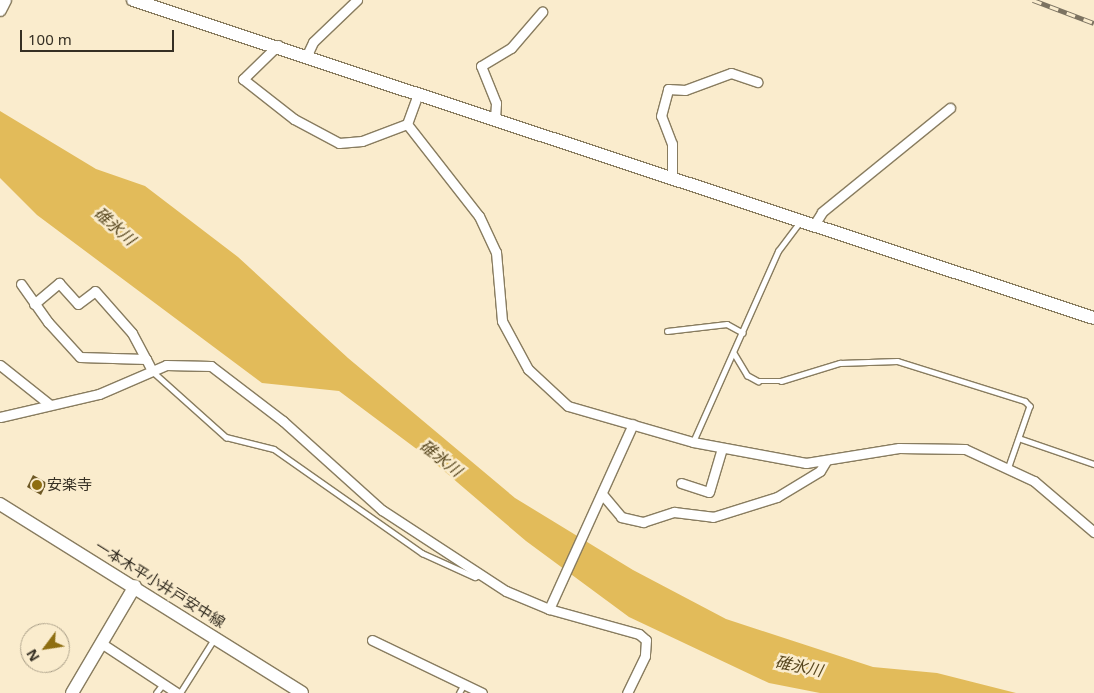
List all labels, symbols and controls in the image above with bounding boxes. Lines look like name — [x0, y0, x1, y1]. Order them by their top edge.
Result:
scale bar — [22, 20, 176, 52]
text: 100 m — [28, 29, 72, 49]
water label: 碓氷川 — [91, 203, 139, 249]
water label: 碓氷川 — [416, 436, 466, 480]
place label: 安楽寺 — [47, 476, 92, 494]
marker: 安楽寺 — [31, 479, 43, 491]
street label: 一本木平小井戸安中線 — [92, 537, 228, 631]
north arrow — [20, 623, 70, 673]
text: N — [21, 646, 44, 665]
water label: 碓氷川 — [774, 652, 824, 680]

